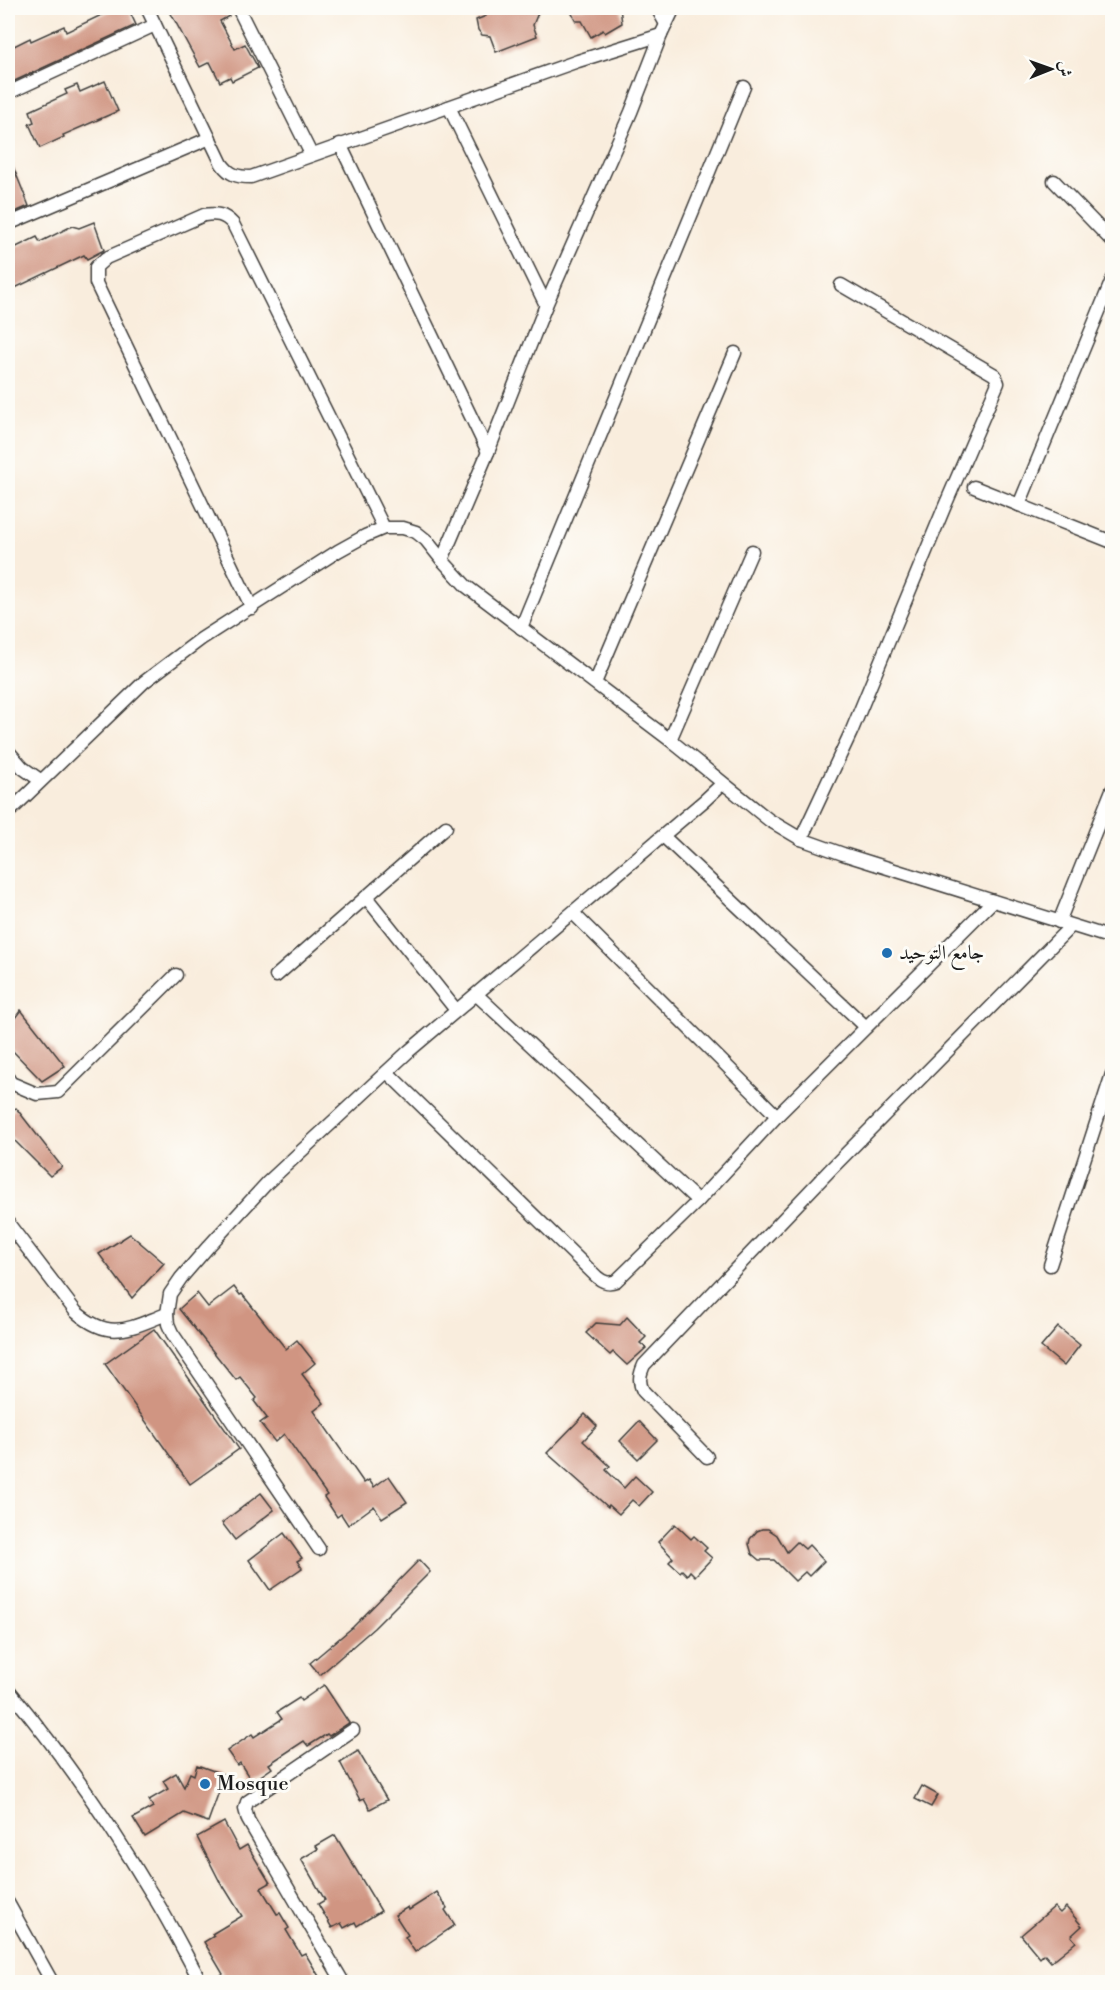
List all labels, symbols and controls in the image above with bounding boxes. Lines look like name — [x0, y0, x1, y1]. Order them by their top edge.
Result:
north arrow — [1021, 39, 1081, 99]
text: ش — [1055, 61, 1075, 77]
place label: جامع التوحيد — [899, 941, 984, 970]
marker: جامع التوحيد — [880, 946, 894, 960]
place label: Mosque — [217, 1772, 289, 1797]
marker: Mosque — [198, 1777, 212, 1791]

